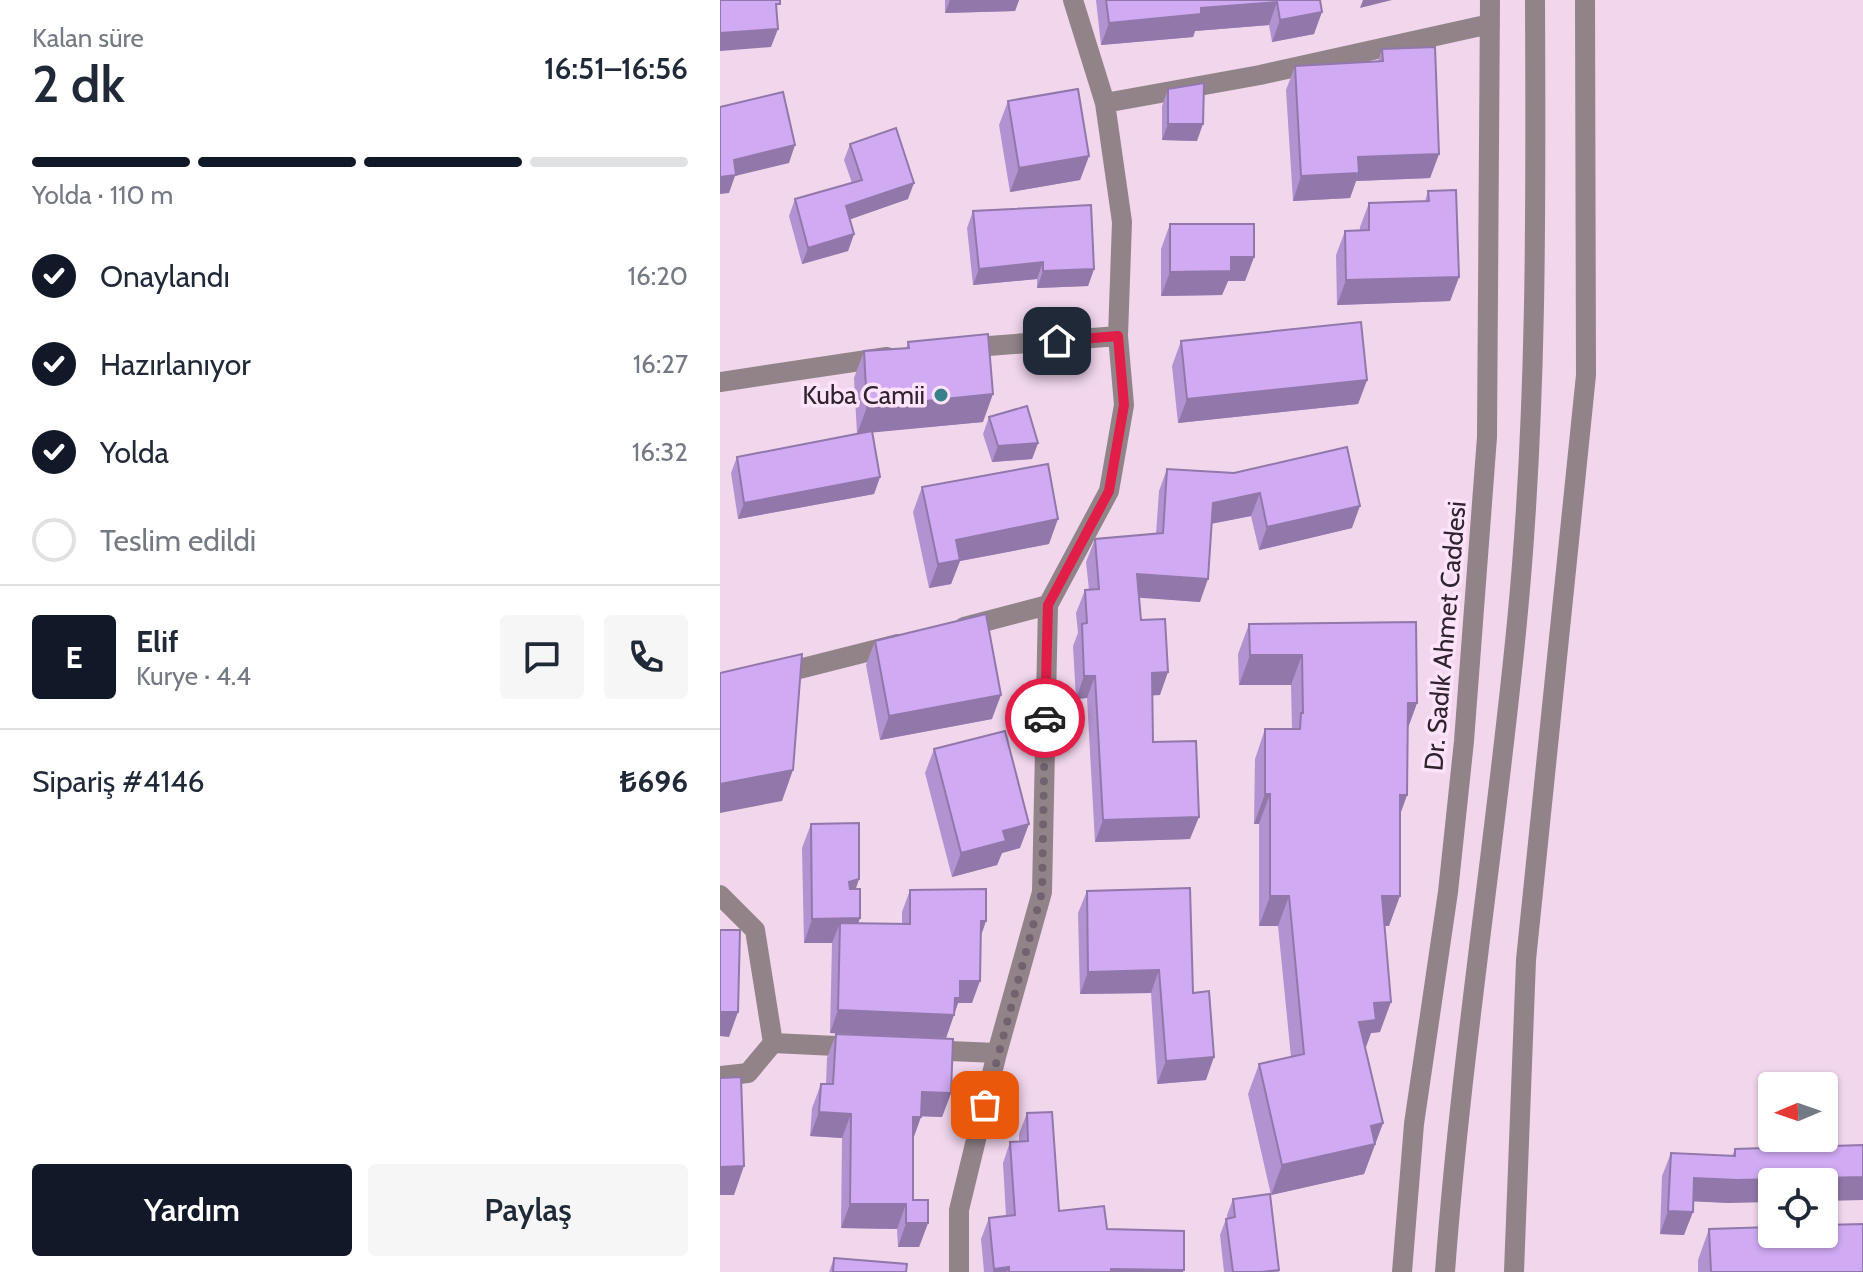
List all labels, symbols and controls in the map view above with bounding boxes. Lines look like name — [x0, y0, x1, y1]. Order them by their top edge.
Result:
text: Kalan süre — [32, 22, 144, 54]
text: 16:51–16:56 — [544, 50, 688, 87]
text: 2 dk — [32, 52, 125, 115]
text: Yolda · 110 m — [32, 179, 173, 211]
icon: check — [32, 254, 76, 298]
text: Onaylandı — [100, 258, 230, 295]
text: 16:20 — [628, 260, 688, 292]
pin — [1023, 307, 1091, 375]
icon: home — [1035, 319, 1079, 363]
icon: check — [32, 342, 76, 386]
text: Hazırlanıyor — [100, 346, 251, 383]
text: 16:27 — [633, 348, 688, 380]
place label: Kuba Camii — [802, 379, 925, 411]
marker: Kuba Camii — [932, 386, 950, 404]
icon: check — [32, 430, 76, 474]
text: Yolda — [100, 434, 169, 471]
text: 16:32 — [632, 436, 688, 468]
street label: Dr. Sadık Ahmet Caddesi — [1417, 500, 1473, 772]
text: Teslim edildi — [100, 522, 256, 559]
button: chat — [500, 615, 584, 699]
button: phone — [604, 615, 688, 699]
text: Elif — [136, 623, 178, 660]
text: E — [65, 639, 83, 676]
text: Kurye · 4.4 — [136, 660, 251, 692]
courier — [1005, 678, 1085, 758]
icon: car — [1023, 696, 1067, 740]
text: Sipariş #4146 — [32, 763, 205, 800]
text: ₺696 — [620, 763, 688, 800]
pin — [951, 1071, 1019, 1139]
north arrow — [1758, 1072, 1838, 1152]
map controls — [1758, 1072, 1838, 1248]
icon: bag — [963, 1083, 1007, 1127]
button: Yardım — [32, 1164, 352, 1256]
button: Paylaş — [368, 1164, 688, 1256]
button: locate — [1758, 1168, 1838, 1248]

